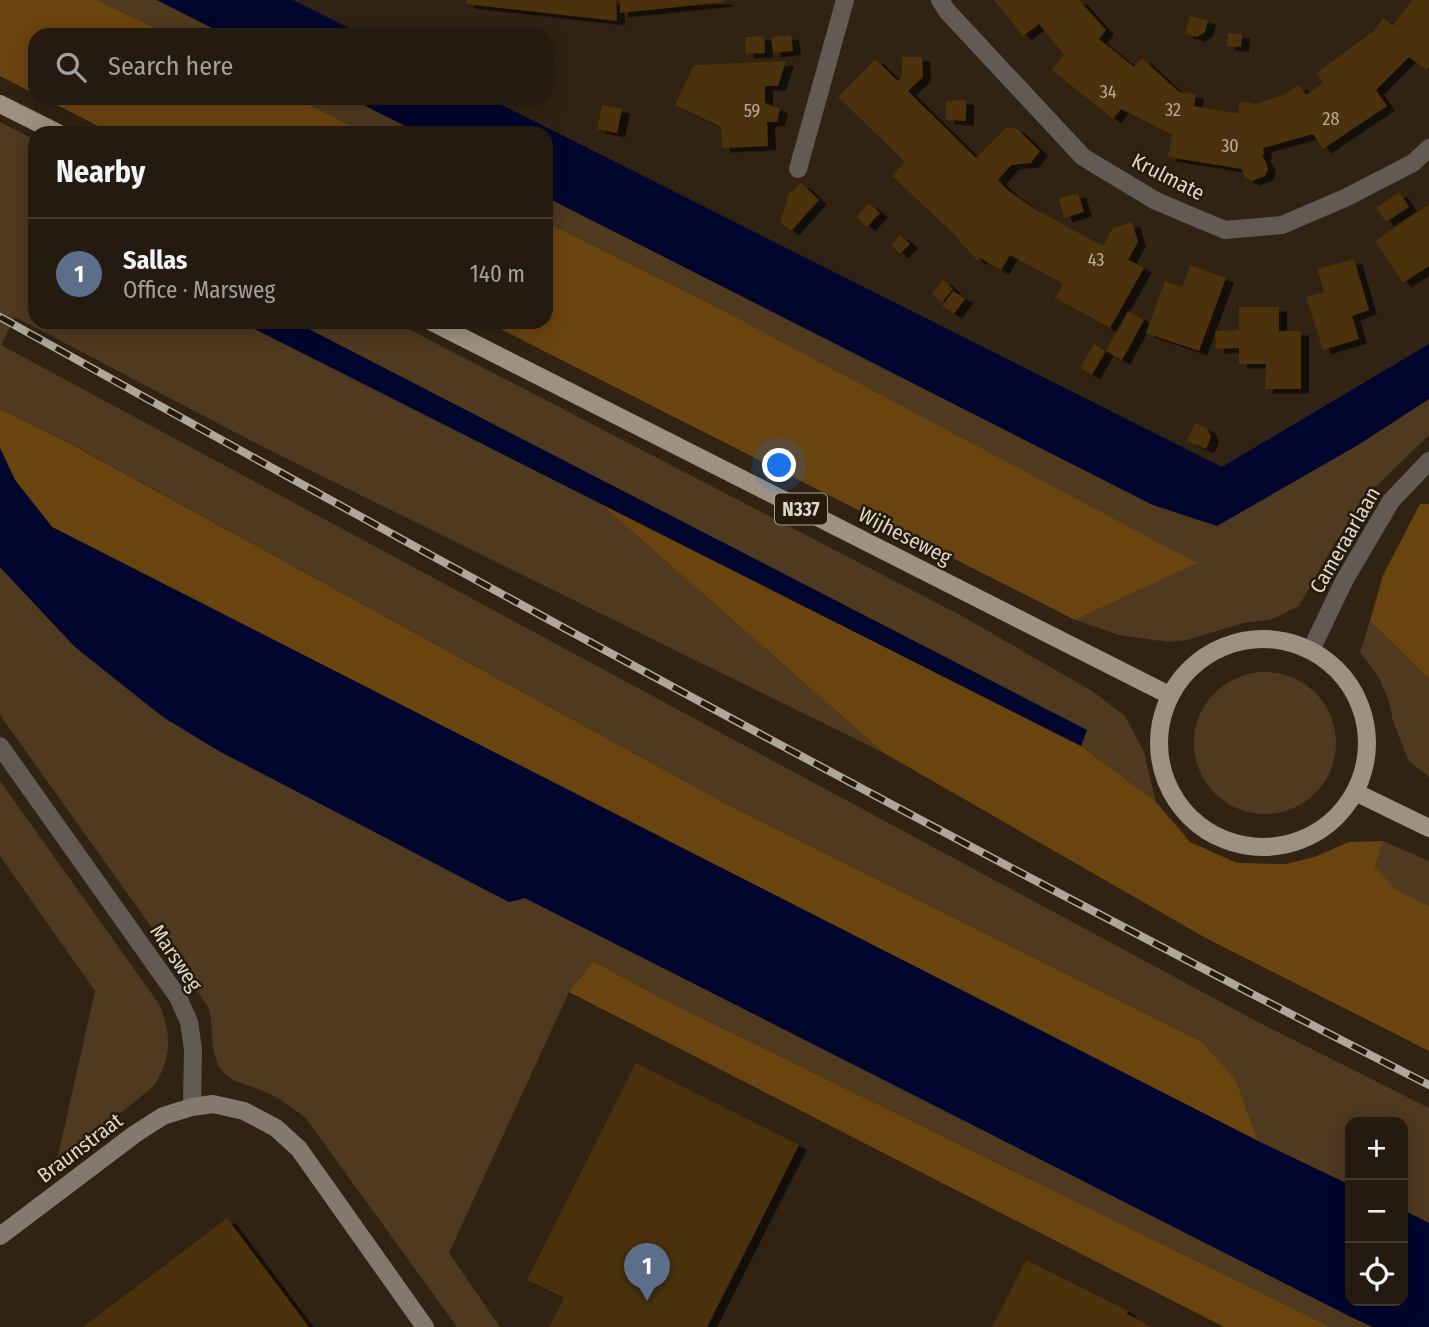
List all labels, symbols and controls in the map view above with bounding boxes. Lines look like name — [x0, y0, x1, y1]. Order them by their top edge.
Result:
search box — [28, 28, 553, 105]
icon: search — [52, 48, 90, 86]
text: Search here — [108, 51, 233, 82]
house number: 34 — [1100, 81, 1117, 103]
house number: 32 — [1165, 99, 1181, 121]
house number: 59 — [744, 100, 760, 122]
house number: 28 — [1323, 108, 1339, 130]
house number: 30 — [1221, 135, 1239, 157]
street label: Krulmate — [1127, 148, 1209, 206]
text: Nearby — [56, 154, 145, 190]
text: Sallas — [123, 245, 187, 276]
house number: 43 — [1088, 249, 1104, 271]
text: 1 — [74, 260, 84, 288]
text: 140 m — [470, 260, 525, 288]
text: Office · Marsweg — [123, 276, 275, 304]
your location — [762, 448, 796, 482]
street label: Cameraarlaan — [1304, 482, 1386, 598]
road number: N337 — [775, 494, 827, 524]
street label: Wijheseweg — [854, 501, 956, 571]
street label: Marsweg — [144, 920, 208, 996]
street label: Braunstraat — [32, 1107, 128, 1189]
map controls — [1345, 1117, 1408, 1306]
button: + — [1345, 1117, 1408, 1180]
button: − — [1345, 1180, 1408, 1243]
pin: 1 — [624, 1243, 670, 1301]
button: locate — [1345, 1243, 1408, 1306]

